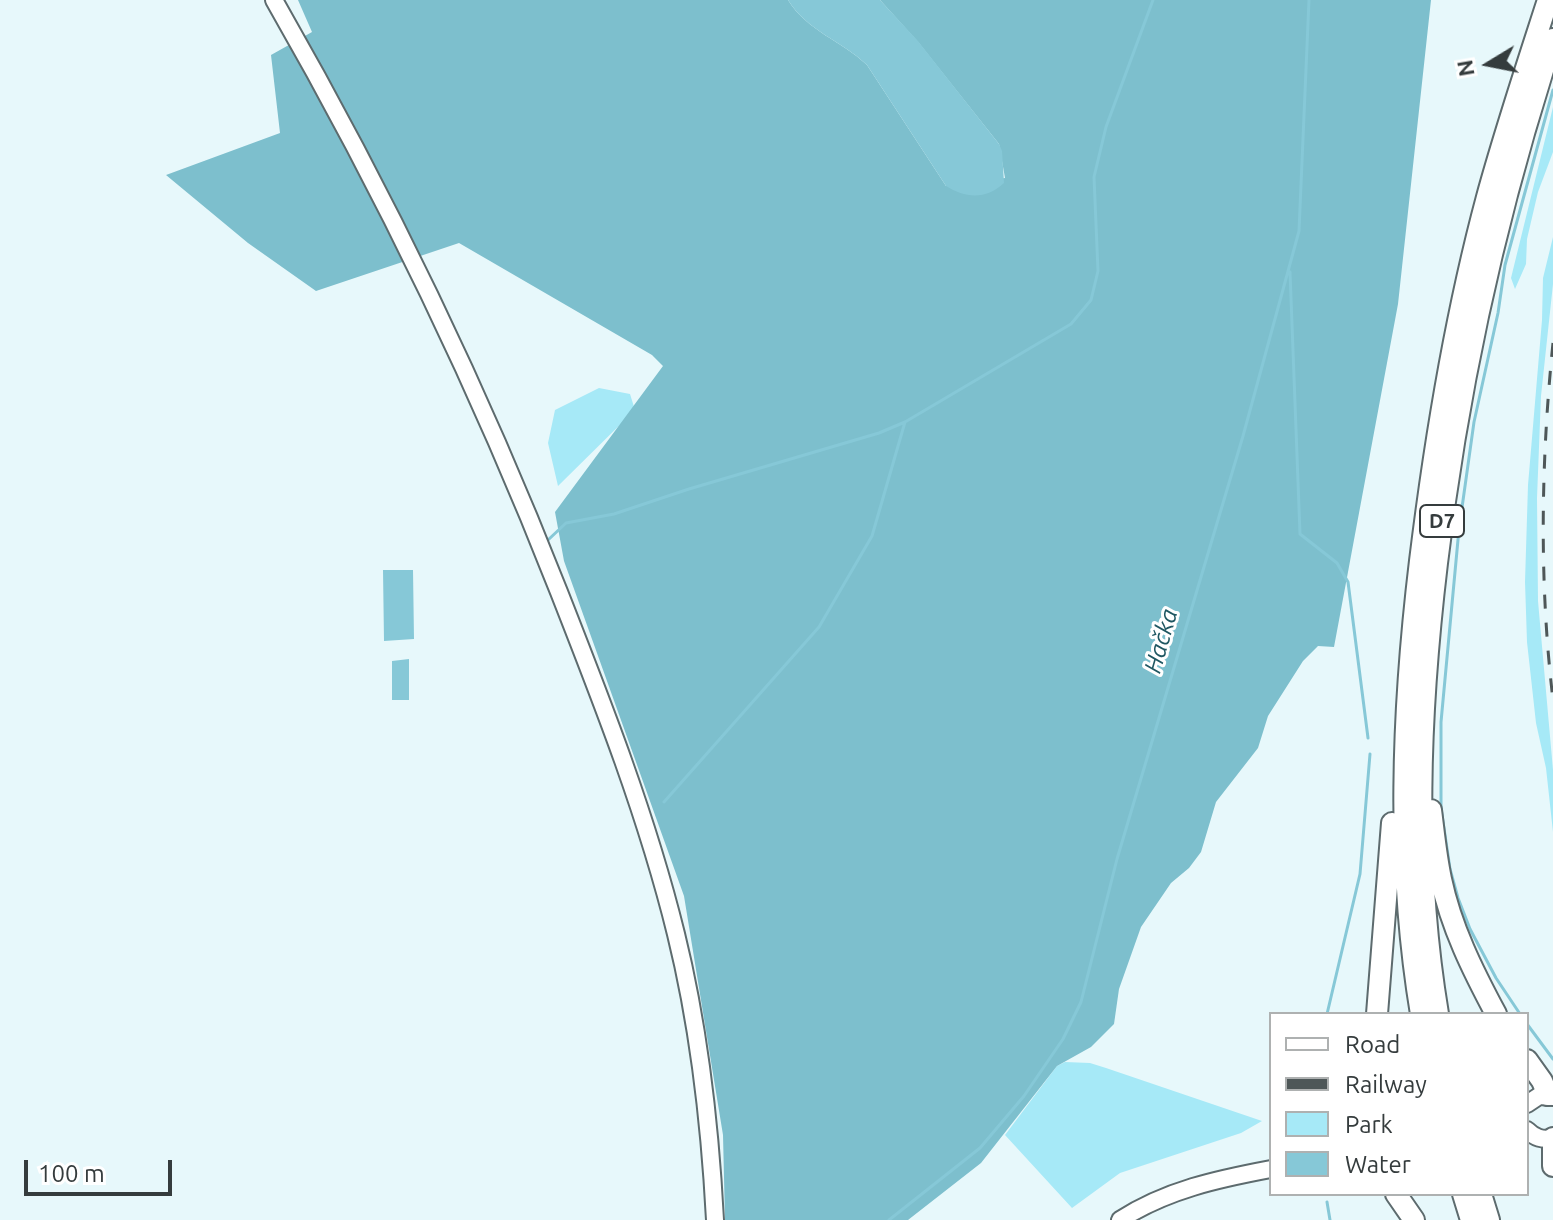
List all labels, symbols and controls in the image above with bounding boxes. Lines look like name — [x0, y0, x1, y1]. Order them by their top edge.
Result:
north arrow — [1449, 24, 1529, 104]
text: N — [1451, 58, 1479, 79]
road number: D7 — [1420, 505, 1464, 537]
water label: Hačka — [1138, 606, 1184, 676]
legend — [1269, 1012, 1529, 1196]
text: Road — [1345, 1031, 1400, 1058]
text: Railway — [1345, 1071, 1427, 1098]
text: Park — [1345, 1111, 1393, 1138]
scale bar — [28, 1144, 176, 1194]
text: Water — [1345, 1151, 1411, 1178]
text: 100 m — [38, 1160, 105, 1187]

